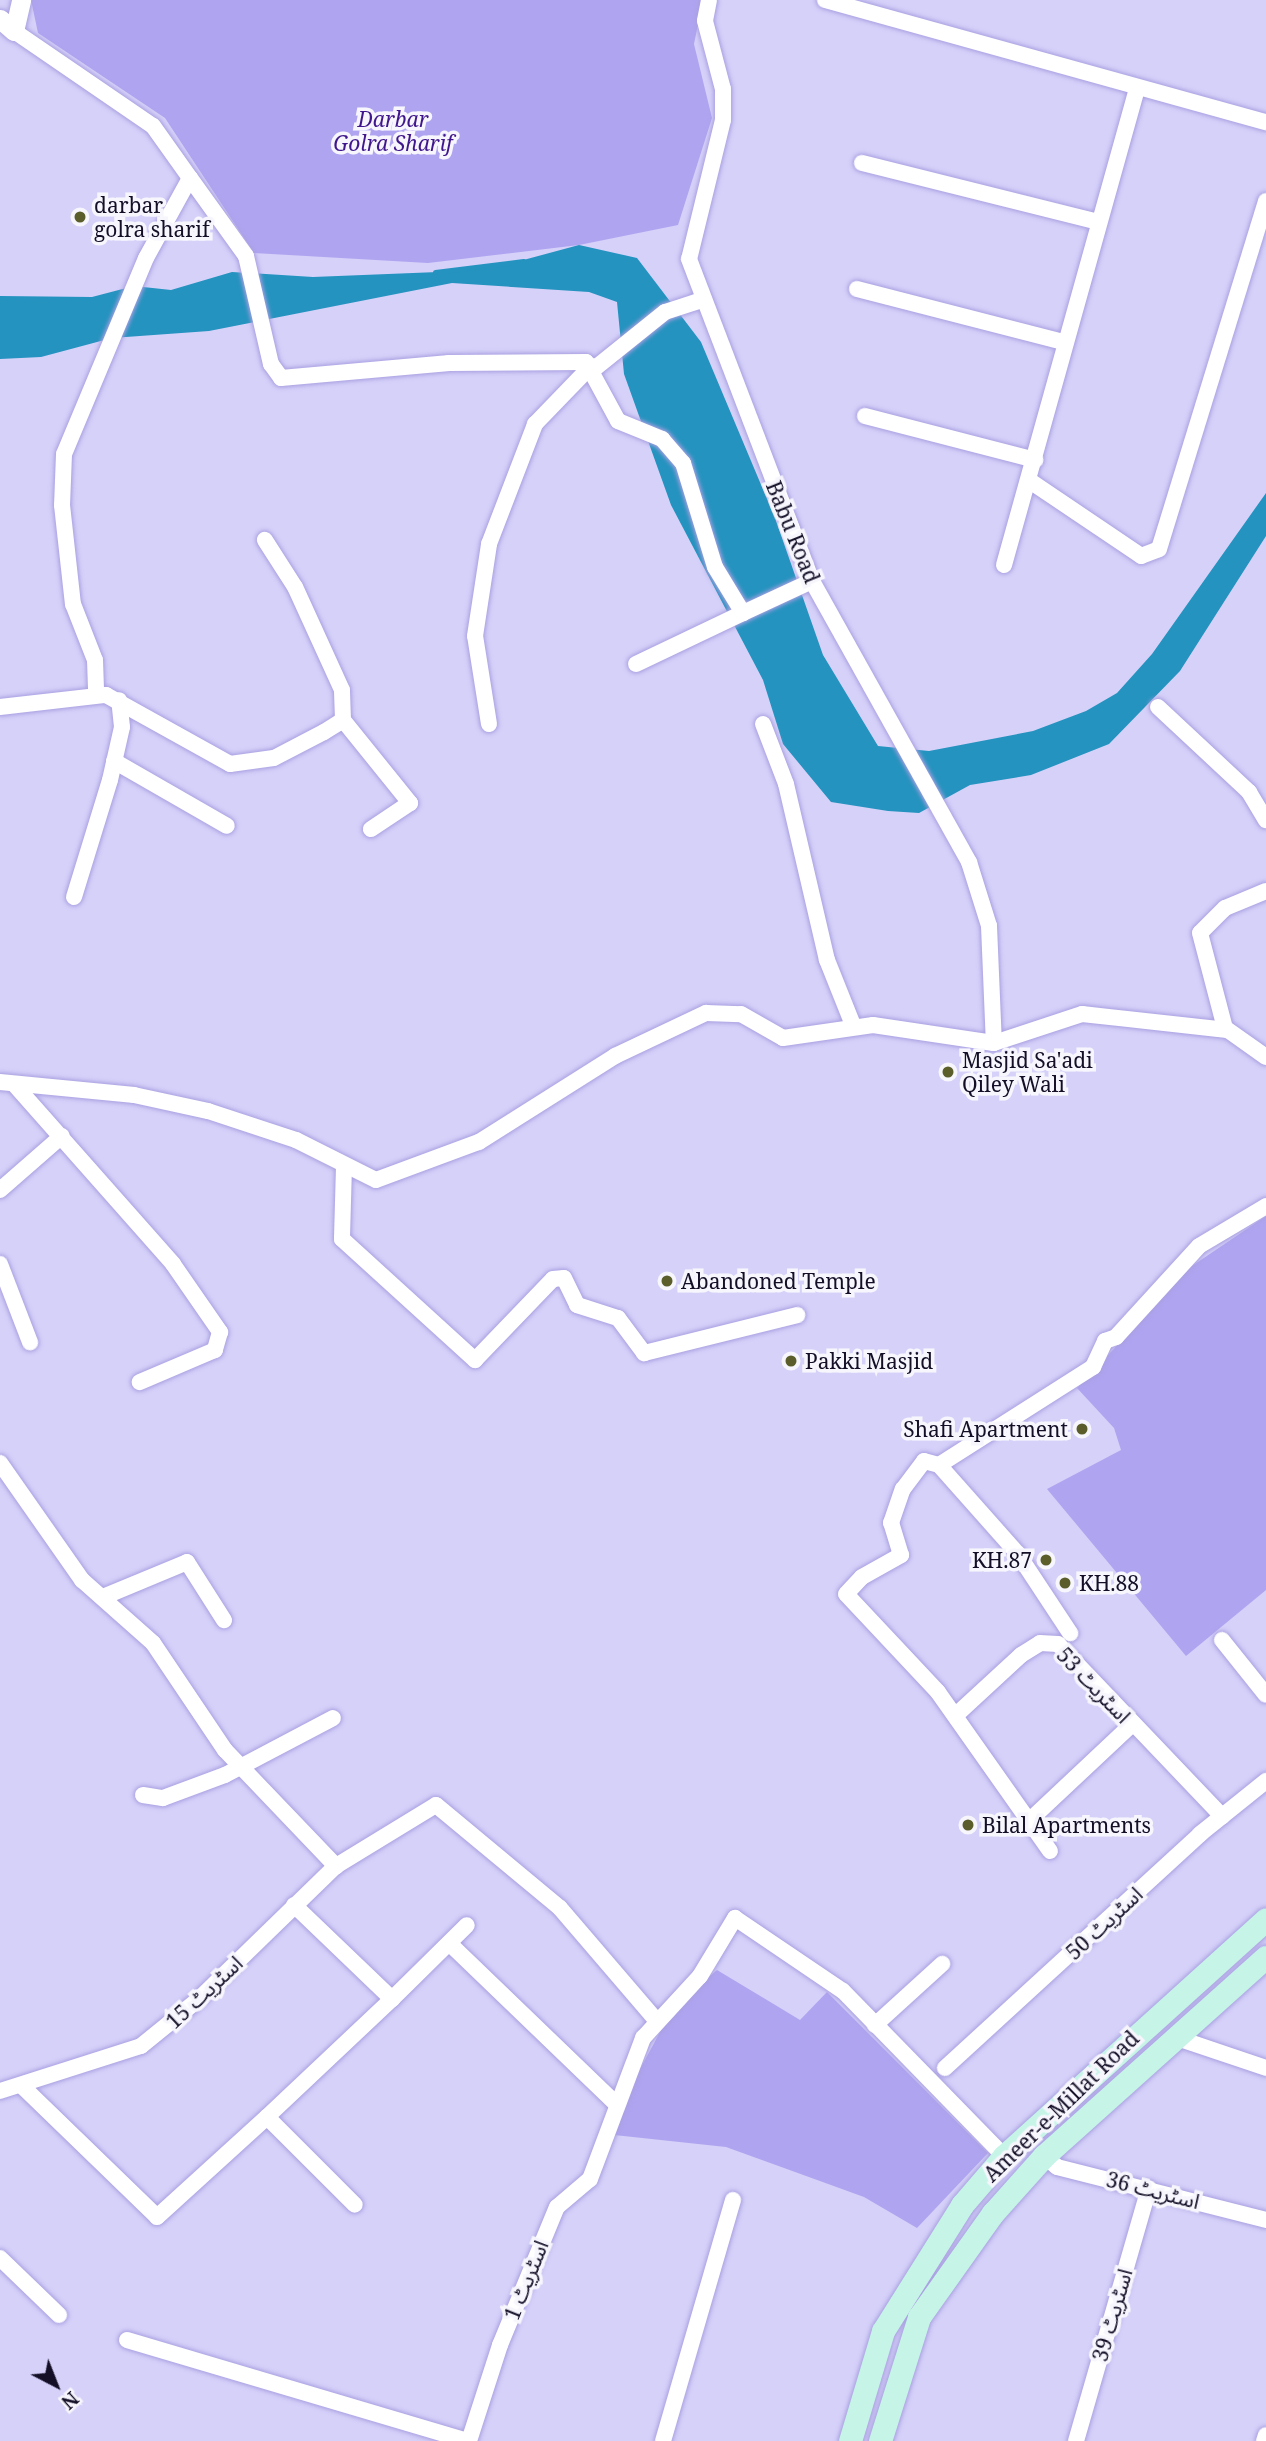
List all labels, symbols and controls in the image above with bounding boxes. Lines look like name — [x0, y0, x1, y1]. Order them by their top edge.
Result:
park label: Darbar Golra Sharif — [333, 106, 453, 156]
place label: darbar golra sharif — [94, 192, 210, 242]
marker: darbar golra sharif — [72, 209, 88, 225]
street label: Babu Road — [761, 477, 825, 587]
place label: Masjid Sa'adi Qiley Wali — [962, 1047, 1093, 1097]
marker: Masjid Sa'adi Qiley Wali — [940, 1064, 956, 1080]
place label: Abandoned Temple — [681, 1268, 876, 1294]
marker: Abandoned Temple — [659, 1273, 675, 1289]
place label: Pakki Masjid — [805, 1348, 933, 1374]
marker: Pakki Masjid — [783, 1353, 799, 1369]
place label: Shafi Apartment — [903, 1416, 1068, 1442]
marker: Shafi Apartment — [1074, 1421, 1090, 1437]
place label: KH.87 — [972, 1547, 1032, 1573]
marker: KH.87 — [1038, 1552, 1054, 1568]
place label: KH.88 — [1079, 1570, 1139, 1596]
marker: KH.88 — [1057, 1575, 1073, 1591]
street label: اسٹریٹ 53 — [1052, 1642, 1136, 1728]
place label: Bilal Apartments — [982, 1812, 1151, 1838]
marker: Bilal Apartments — [960, 1817, 976, 1833]
street label: اسٹریٹ 50 — [1061, 1881, 1147, 1965]
street label: اسٹریٹ 15 — [161, 1950, 247, 2034]
street label: Ameer-e-Millat Road — [978, 2025, 1144, 2187]
street label: اسٹریٹ 36 — [1104, 2166, 1202, 2214]
street label: اسٹریٹ 1 — [499, 2237, 553, 2323]
street label: اسٹریٹ 39 — [1087, 2266, 1137, 2364]
north arrow — [21, 2350, 91, 2420]
text: N — [56, 2386, 84, 2415]

